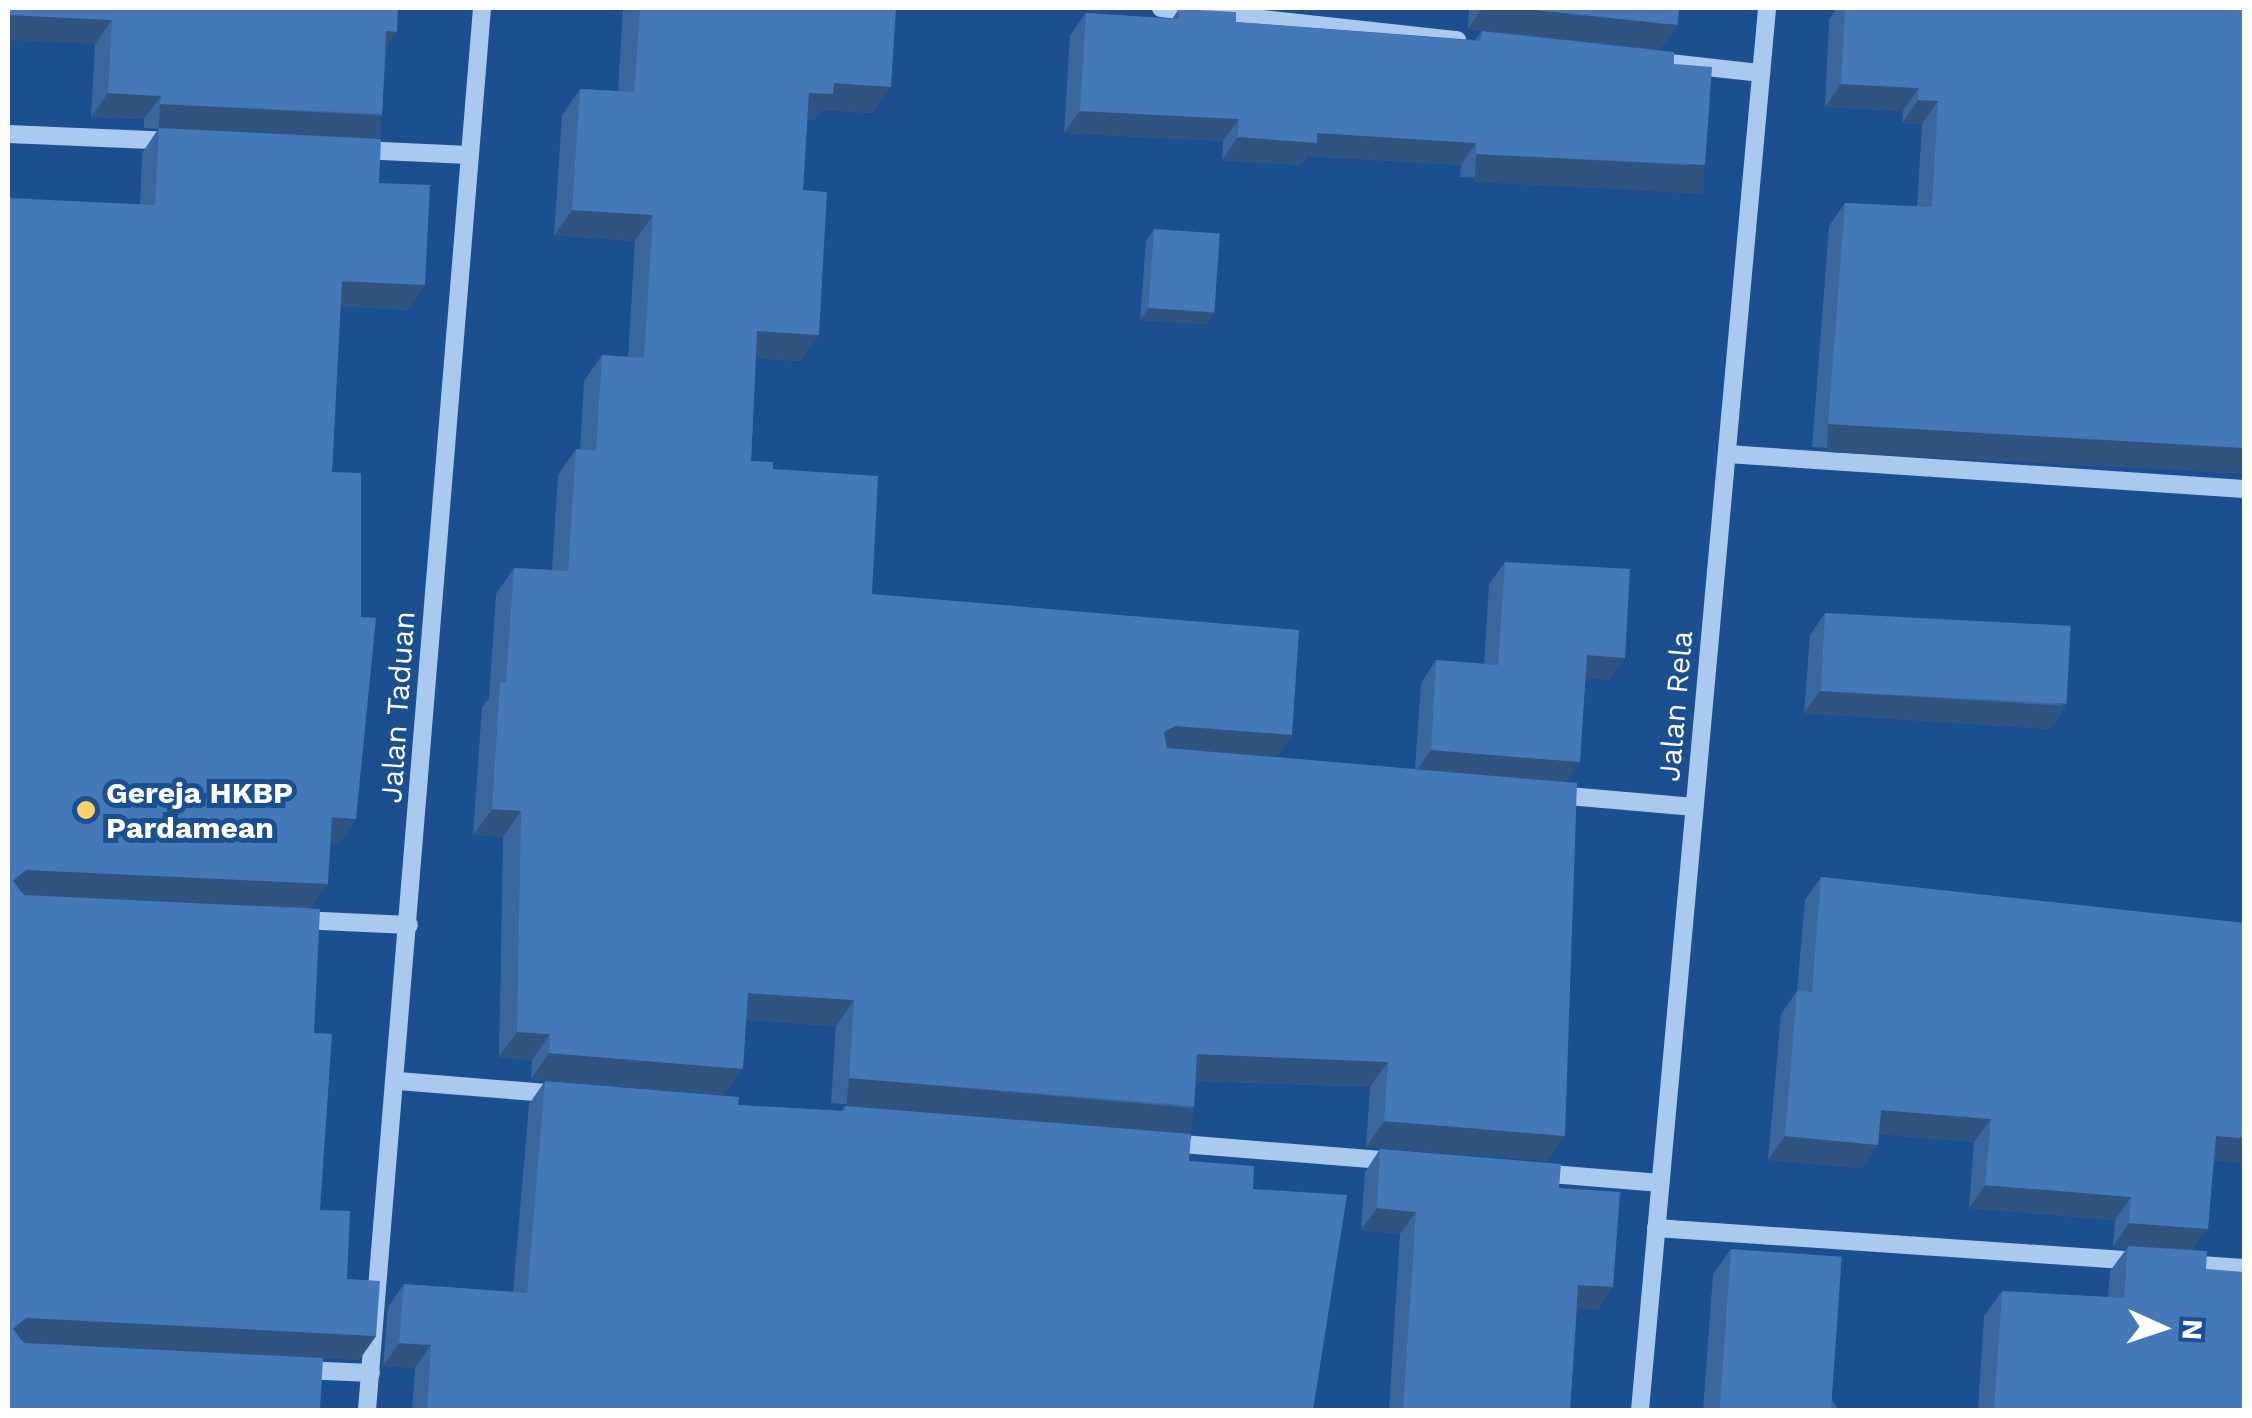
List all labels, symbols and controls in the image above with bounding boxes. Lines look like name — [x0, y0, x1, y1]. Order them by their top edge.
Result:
street label: Jalan Taduan — [373, 609, 423, 805]
street label: Jalan Rela — [1651, 629, 1701, 783]
place label: Gereja HKBP Pardamean — [106, 775, 293, 846]
marker: Gereja HKBP Pardamean — [75, 799, 97, 821]
north arrow — [2112, 1278, 2212, 1378]
text: N — [2175, 1318, 2209, 1341]

